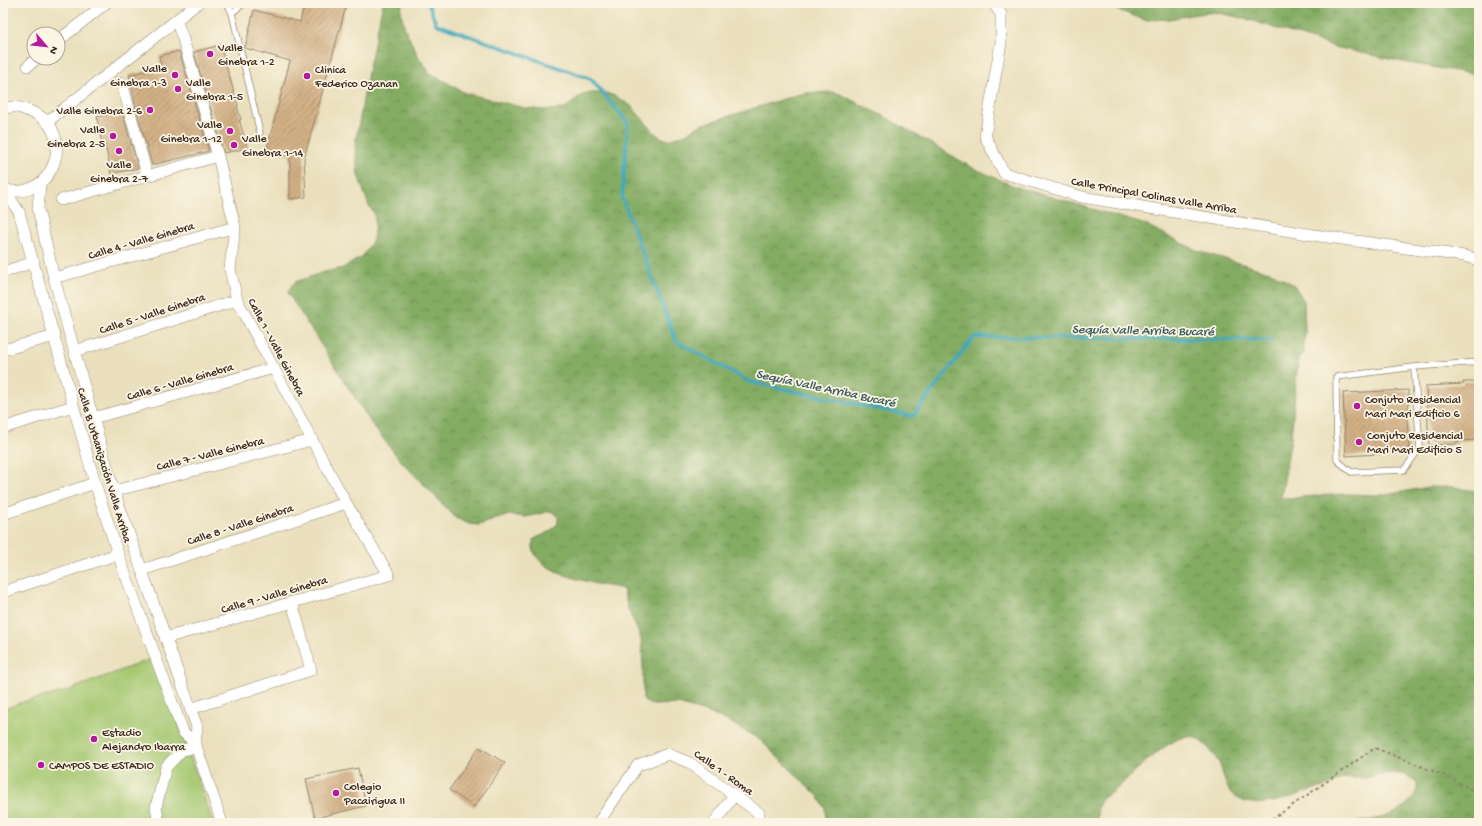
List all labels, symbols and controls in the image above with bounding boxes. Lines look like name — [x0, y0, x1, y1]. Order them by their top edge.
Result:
north arrow — [26, 26, 66, 66]
place label: Valle Ginebra 1-2 — [217, 42, 275, 70]
text: N — [46, 44, 60, 56]
marker: Valle Ginebra 1-2 — [205, 49, 215, 59]
place label: Valle Ginebra 1-3 — [110, 63, 168, 91]
place label: Clinica Federico Ozanan — [314, 64, 398, 92]
marker: Valle Ginebra 1-3 — [170, 70, 180, 80]
marker: Clinica Federico Ozanan — [302, 71, 312, 81]
place label: Valle Ginebra 1-5 — [185, 77, 243, 105]
marker: Valle Ginebra 1-5 — [173, 84, 183, 94]
place label: Valle Ginebra 2-6 — [55, 105, 143, 119]
marker: Valle Ginebra 2-6 — [145, 105, 155, 115]
place label: Valle Ginebra 1-12 — [161, 119, 223, 147]
place label: Valle Ginebra 2-5 — [47, 124, 106, 152]
marker: Valle Ginebra 1-12 — [225, 126, 235, 136]
marker: Valle Ginebra 2-5 — [108, 131, 118, 141]
place label: Valle Ginebra 1-14 — [241, 133, 304, 161]
marker: Valle Ginebra 1-14 — [229, 140, 239, 150]
marker: Valle Ginebra 2-7 — [114, 146, 124, 156]
place label: Valle Ginebra 2-7 — [90, 159, 149, 187]
street label: Calle Principal Colinas Valle Arriba — [1070, 176, 1238, 218]
street label: Calle 4 - Valle Ginebra — [87, 220, 196, 264]
street label: Calle 5 - Valle Ginebra — [98, 291, 208, 339]
street label: Calle 1 - Valle Ginebra — [244, 297, 307, 400]
water label: Sequía Valle Arriba Bucaré — [1072, 323, 1215, 340]
street label: Calle 6 - Valle Ginebra — [126, 361, 236, 405]
water label: Sequía Valle Arriba Bucaré — [754, 367, 898, 412]
street label: Calle B Urbanización Valle Arriba — [73, 386, 133, 545]
place label: Conjuto Residencial Mari Mari Edificio 6 — [1365, 394, 1461, 422]
marker: Conjuto Residencial Mari Mari Edificio 6 — [1352, 401, 1362, 411]
place label: Conjuto Residencial Mari Mari Edificio 5 — [1367, 430, 1463, 458]
street label: Calle 7 - Valle Ginebra — [155, 435, 266, 475]
marker: Conjuto Residencial Mari Mari Edificio 5 — [1354, 437, 1364, 447]
street label: Calle 8 - Valle Ginebra — [186, 502, 296, 550]
street label: Calle 9 - Valle Ginebra — [220, 574, 330, 618]
place label: Estadio Alejandro Ibarra — [102, 727, 185, 755]
marker: Estadio Alejandro Ibarra — [89, 734, 99, 744]
street label: Calle 1 - Roma — [690, 748, 756, 799]
marker: CAMPOS DE ESTADIO — [36, 760, 46, 770]
place label: CAMPOS DE ESTADIO — [49, 760, 154, 774]
place label: Colegio Pacairigua II — [343, 781, 405, 809]
marker: Colegio Pacairigua II — [331, 788, 341, 798]

